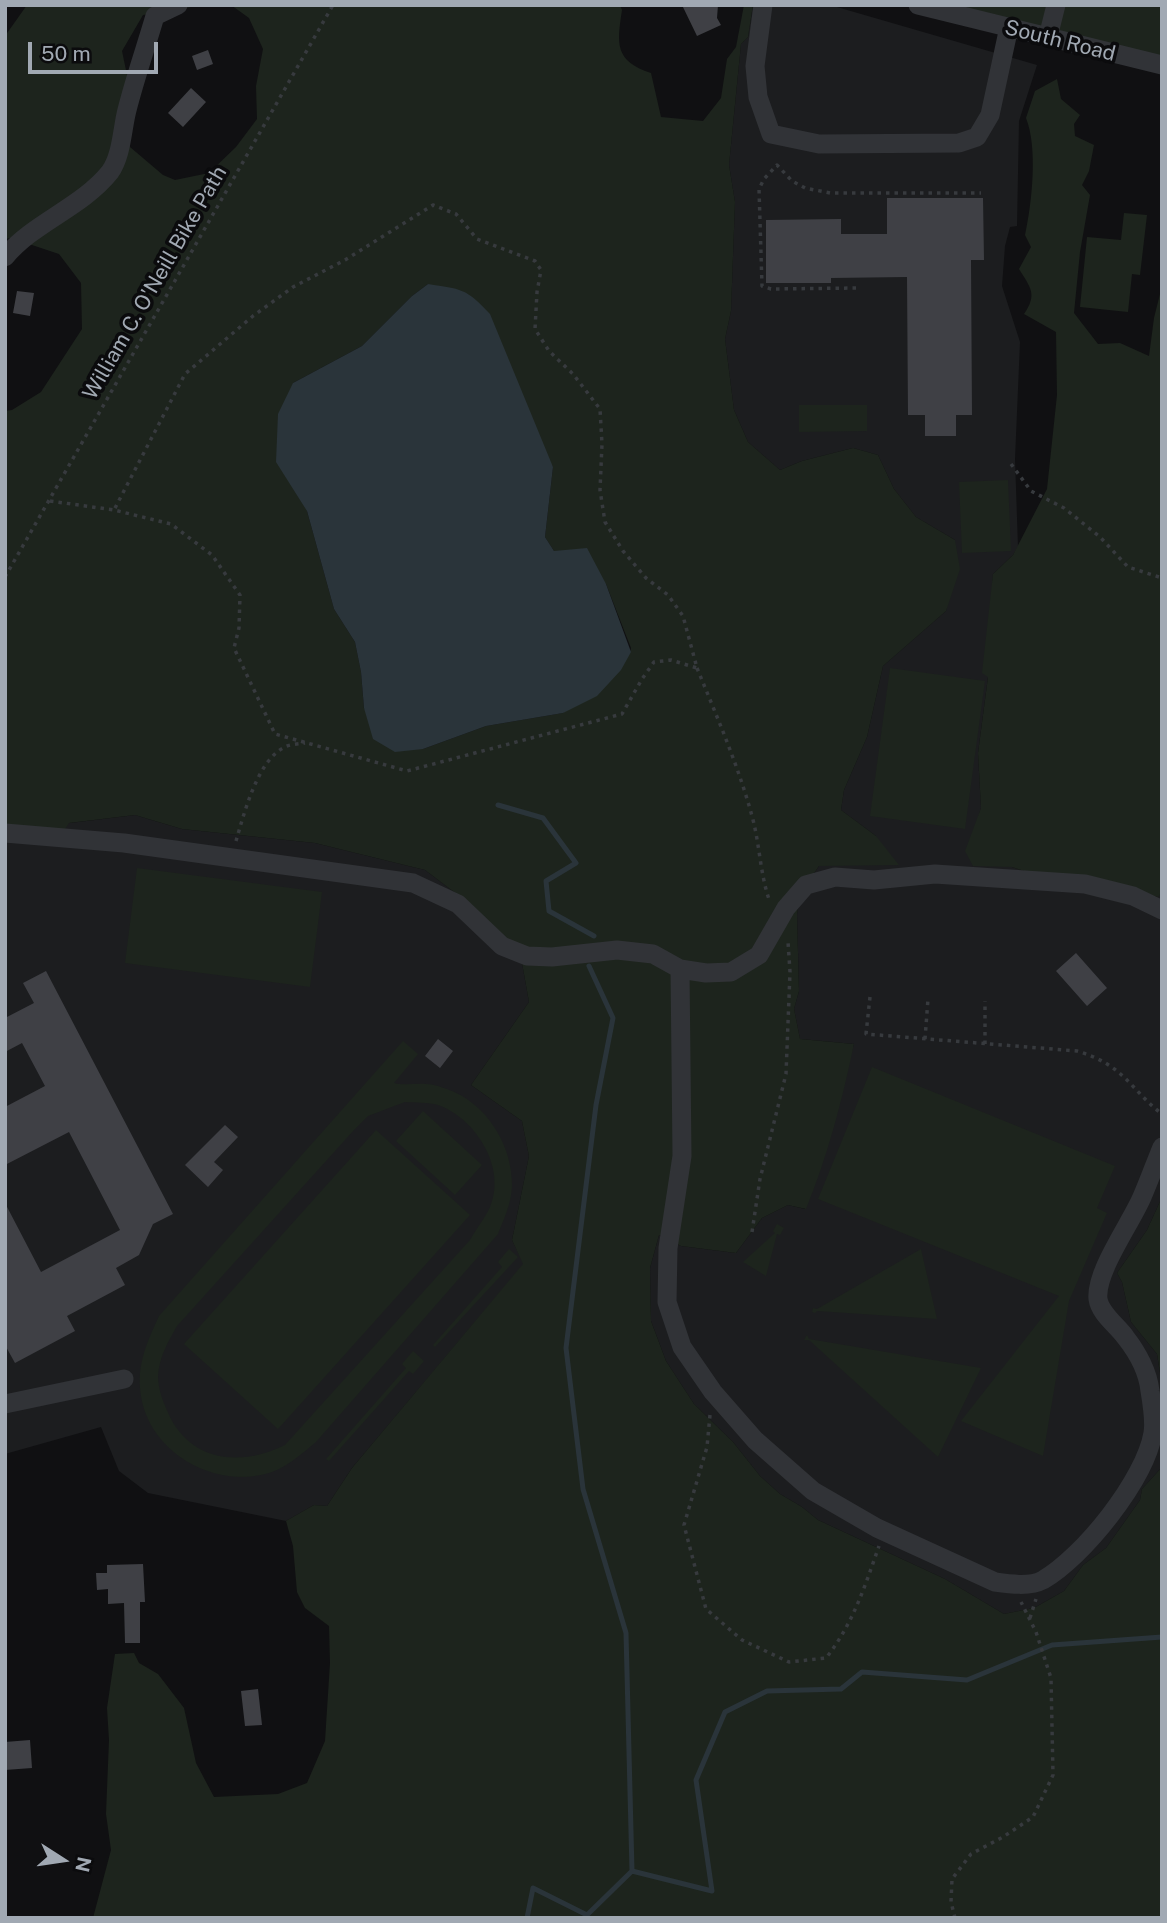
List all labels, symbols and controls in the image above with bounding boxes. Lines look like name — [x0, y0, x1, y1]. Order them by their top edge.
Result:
street label: South Road — [1002, 15, 1118, 67]
scale bar — [32, 28, 161, 72]
text: 50 m — [41, 41, 91, 66]
street label: William C. O'Neill Bike Path — [78, 162, 232, 404]
north arrow — [28, 1825, 98, 1895]
text: N — [71, 1855, 96, 1874]

